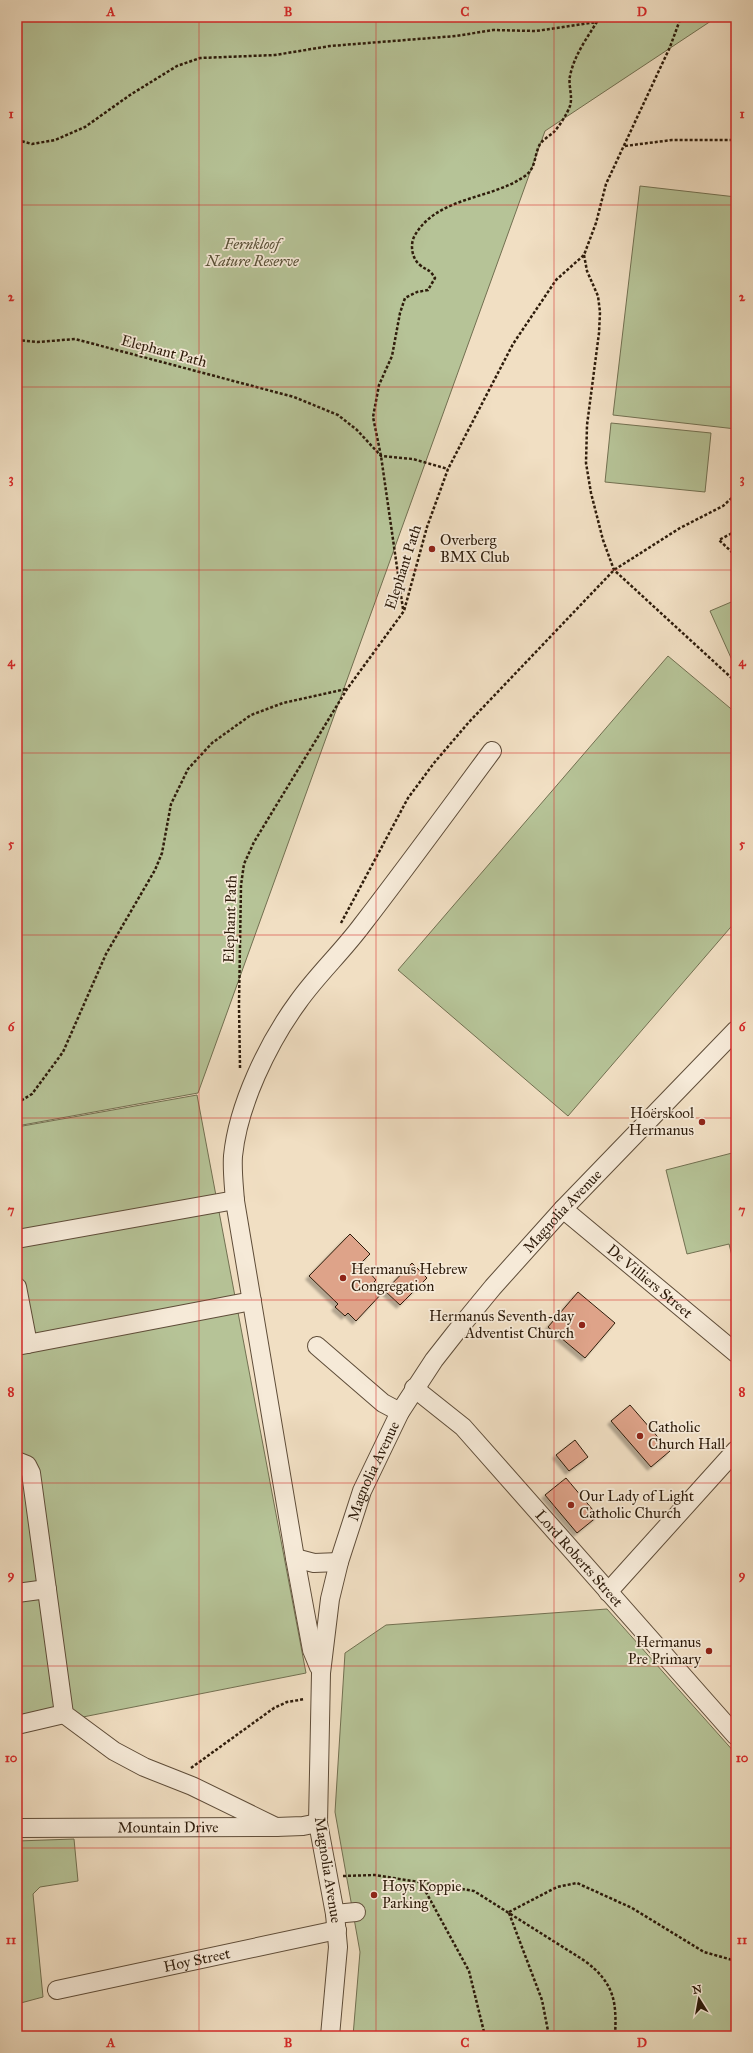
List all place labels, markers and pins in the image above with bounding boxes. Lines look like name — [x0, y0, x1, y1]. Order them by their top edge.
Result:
place label: Overberg BMX Club — [440, 531, 510, 566]
marker: Overberg BMX Club — [427, 544, 437, 554]
place label: Hoërskool Hermanus — [629, 1104, 695, 1139]
marker: Hoërskool Hermanus — [697, 1117, 707, 1127]
place label: Hermanus Hebrew Congregation — [351, 1260, 467, 1295]
marker: Hermanus Hebrew Congregation — [338, 1273, 348, 1283]
place label: Hermanus Seventh-day Adventist Church — [429, 1307, 575, 1342]
marker: Hermanus Seventh-day Adventist Church — [577, 1320, 587, 1330]
place label: Catholic Church Hall — [648, 1418, 726, 1453]
marker: Catholic Church Hall — [635, 1431, 645, 1441]
place label: Our Lady of Light Catholic Church — [579, 1487, 695, 1522]
marker: Our Lady of Light Catholic Church — [566, 1500, 576, 1510]
place label: Hermanus Pre Primary — [628, 1633, 702, 1668]
marker: Hermanus Pre Primary — [704, 1646, 714, 1656]
place label: Hoys Koppie Parking — [382, 1877, 461, 1912]
marker: Hoys Koppie Parking — [369, 1890, 379, 1900]

